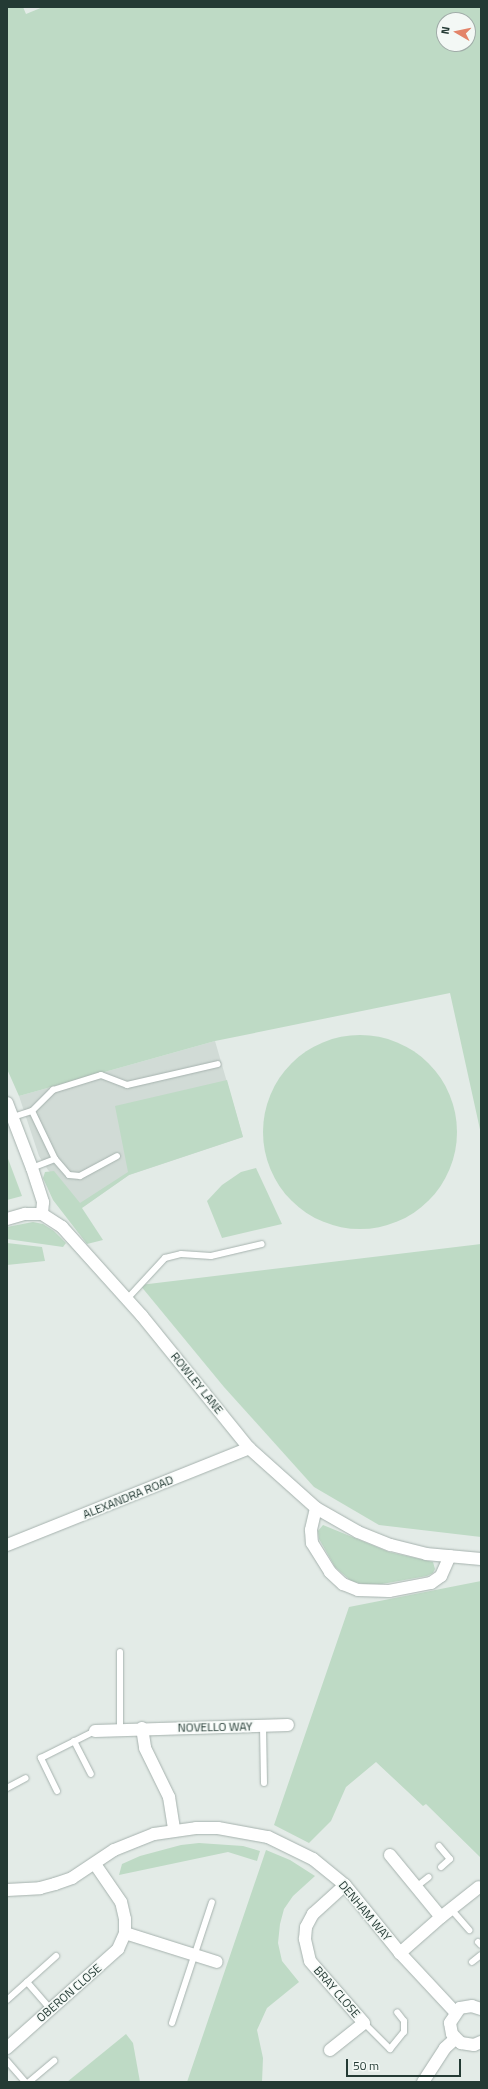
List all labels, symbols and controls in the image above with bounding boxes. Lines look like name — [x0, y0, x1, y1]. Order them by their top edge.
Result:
north arrow — [436, 12, 476, 52]
text: N — [437, 25, 454, 35]
street label: ROWLEY LANE — [168, 1349, 226, 1417]
street label: ALEXANDRA ROAD — [81, 1472, 175, 1522]
street label: NOVELLO WAY — [178, 1719, 252, 1735]
street label: DENHAM WAY — [336, 1878, 394, 1944]
street label: OBERON CLOSE — [34, 1961, 104, 2025]
street label: BRAY CLOSE — [311, 1963, 363, 2021]
scale bar — [348, 2051, 463, 2077]
text: 50 m — [353, 2056, 379, 2075]

